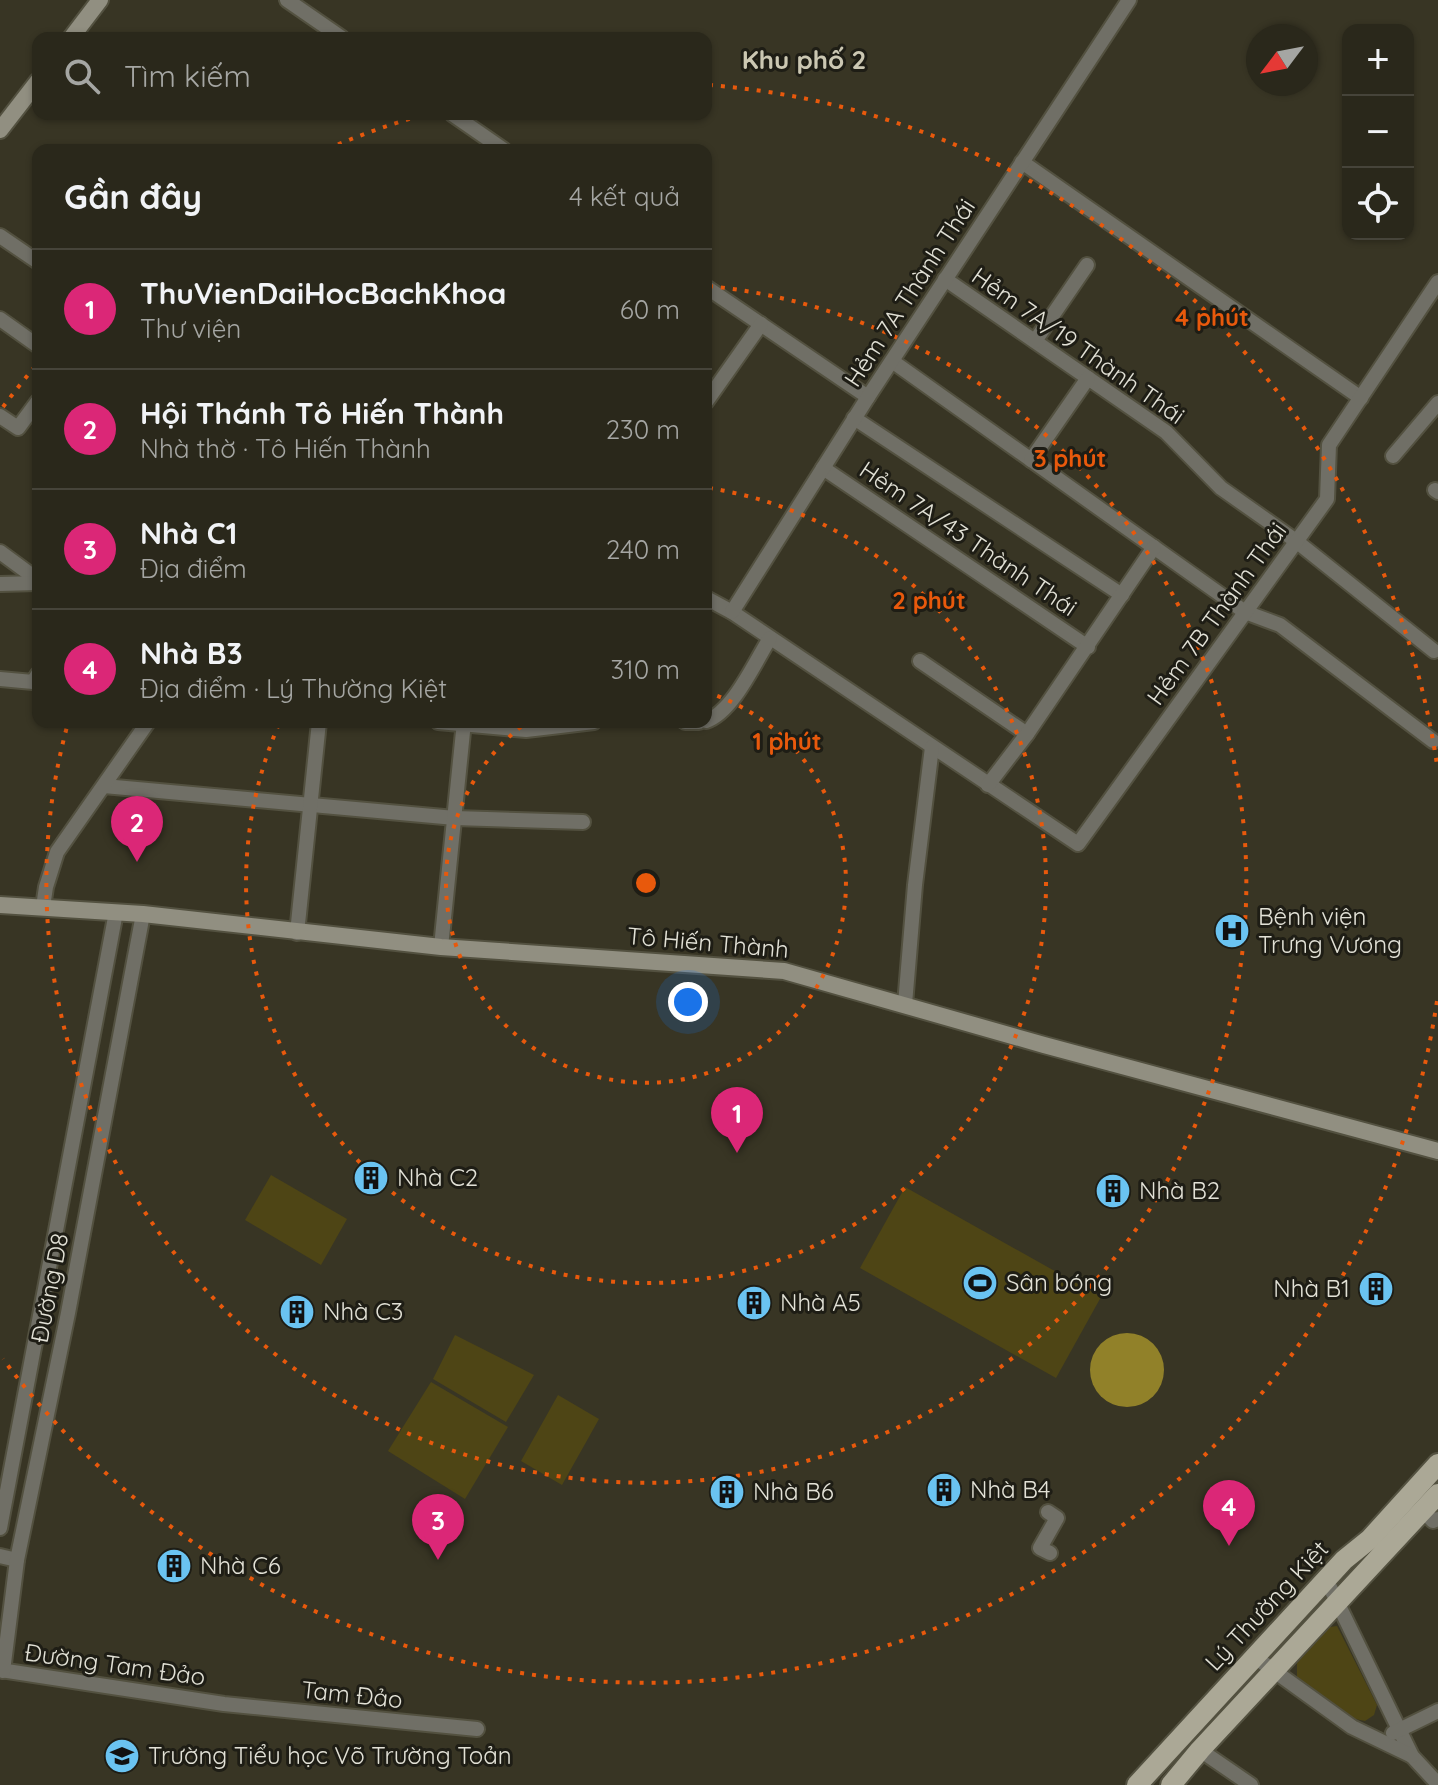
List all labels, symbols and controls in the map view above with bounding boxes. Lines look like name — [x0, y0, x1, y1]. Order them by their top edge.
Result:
north arrow — [1246, 24, 1318, 96]
map controls — [1342, 24, 1414, 240]
button: + — [1342, 24, 1414, 96]
search box — [32, 32, 712, 120]
district label: Khu phố 2 — [742, 43, 866, 76]
icon: search — [60, 54, 104, 98]
text: Tìm kiếm — [124, 57, 251, 95]
button: − — [1342, 96, 1414, 168]
button: locate — [1342, 168, 1414, 240]
text: Gần đây — [64, 175, 202, 218]
text: 4 kết quả — [569, 180, 680, 213]
street label: Hẻm 7A Thành Thái — [837, 193, 981, 392]
street label: Hẻm 7A/19 Thành Thái — [966, 260, 1191, 430]
text: ThuVienDaiHocBachKhoa — [140, 274, 506, 312]
text: 1 — [85, 293, 95, 326]
text: 60 m — [620, 293, 680, 326]
text: 4 phút — [1175, 302, 1249, 332]
text: Thư viện — [140, 312, 241, 345]
text: Hội Thánh Tô Hiến Thành — [140, 394, 504, 432]
text: 2 — [83, 413, 97, 446]
text: 230 m — [606, 413, 680, 446]
text: Nhà thờ · Tô Hiến Thành — [140, 432, 431, 465]
text: 3 phút — [1034, 443, 1106, 473]
street label: Hẻm 7A/43 Thành Thái — [854, 454, 1083, 622]
text: Nhà C1 — [140, 514, 237, 552]
street label: Hẻm 7B Thành Thái — [1140, 516, 1292, 711]
text: 3 — [83, 533, 97, 566]
text: 240 m — [606, 533, 680, 566]
text: Địa điểm — [140, 552, 247, 585]
text: 2 phút — [892, 585, 966, 615]
text: Nhà B3 — [140, 634, 243, 672]
text: 4 — [82, 653, 98, 686]
text: 310 m — [610, 653, 680, 686]
text: Địa điểm · Lý Thường Kiệt — [140, 672, 447, 705]
text: 1 phút — [752, 726, 822, 756]
pin: 2 — [111, 796, 163, 862]
centre of rings — [632, 869, 660, 897]
place label: Bệnh viện Trưng Vương — [1258, 901, 1402, 959]
hospital icon: Bệnh viện Trưng Vương — [1213, 912, 1251, 950]
street label: Tô Hiến Thành — [626, 920, 790, 964]
your location — [668, 982, 708, 1022]
pin: 1 — [711, 1087, 763, 1153]
building icon: Nhà C2 — [352, 1159, 390, 1197]
place label: Nhà C2 — [397, 1162, 478, 1192]
building icon: Nhà B2 — [1094, 1172, 1132, 1210]
place label: Nhà B2 — [1139, 1175, 1220, 1205]
street label: Đường D8 — [24, 1230, 74, 1345]
sports icon: Sân bóng — [961, 1264, 999, 1302]
place label: Sân bóng — [1006, 1267, 1112, 1297]
building icon: Nhà B1 — [1357, 1270, 1395, 1308]
place label: Nhà B1 — [1273, 1273, 1350, 1303]
building icon: Nhà A5 — [735, 1284, 773, 1322]
place label: Nhà A5 — [780, 1287, 861, 1317]
building icon: Nhà C3 — [278, 1293, 316, 1331]
place label: Nhà C3 — [323, 1296, 403, 1326]
building icon: Nhà B4 — [925, 1471, 963, 1509]
building icon: Nhà B6 — [708, 1473, 746, 1511]
place label: Nhà B4 — [970, 1474, 1050, 1504]
place label: Nhà B6 — [753, 1476, 834, 1506]
pin: 4 — [1203, 1480, 1255, 1546]
pin: 3 — [412, 1494, 464, 1560]
street label: Lý Thường Kiệt — [1198, 1534, 1334, 1677]
building icon: Nhà C6 — [155, 1547, 193, 1585]
place label: Nhà C6 — [200, 1550, 281, 1580]
street label: Đường Tam Đảo — [23, 1636, 207, 1692]
street label: Tam Đảo — [300, 1674, 404, 1714]
school or university icon: Trường Tiểu học Võ Trường Toản — [103, 1737, 141, 1775]
place label: Trường Tiểu học Võ Trường Toản — [148, 1740, 512, 1770]

